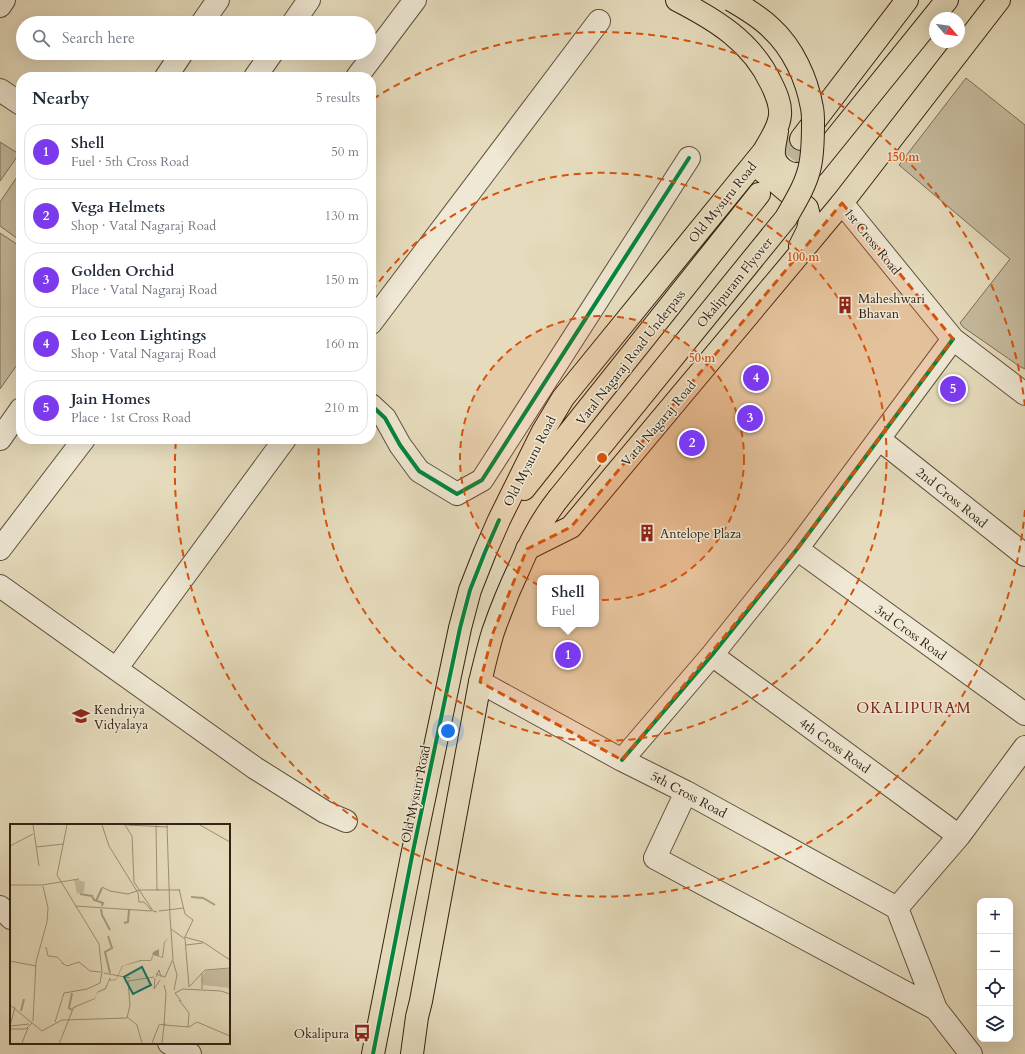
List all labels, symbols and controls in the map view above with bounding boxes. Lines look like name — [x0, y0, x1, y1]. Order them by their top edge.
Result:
north arrow — [929, 12, 965, 48]
search box — [16, 16, 376, 60]
icon: search — [30, 27, 52, 49]
text: Search here — [62, 28, 135, 48]
text: Nearby — [32, 87, 89, 110]
text: 5 results — [316, 89, 360, 107]
text: Shell — [71, 133, 104, 153]
text: 1 — [43, 143, 49, 161]
text: 50 m — [331, 143, 359, 161]
text: 150 m — [887, 149, 920, 165]
text: Fuel · 5th Cross Road — [71, 153, 189, 171]
street label: Old Mysuru Road — [684, 158, 761, 247]
text: Vega Helmets — [71, 197, 165, 217]
street label: 1st Cross Road — [840, 204, 905, 279]
text: 2 — [43, 207, 49, 225]
text: 130 m — [325, 207, 359, 225]
text: Shop · Vatal Nagaraj Road — [71, 217, 216, 235]
street label: Okalipuram Flyover — [693, 233, 777, 332]
text: 100 m — [787, 249, 820, 265]
text: Golden Orchid — [71, 261, 174, 281]
text: 3 — [43, 271, 49, 289]
text: 150 m — [325, 271, 359, 289]
text: Place · Vatal Nagaraj Road — [71, 281, 217, 299]
street label: Vatal Nagaraj Road Underpass — [572, 286, 688, 428]
place label: Maheshwari Bhavan — [858, 290, 925, 323]
building icon: Maheshwari Bhavan — [835, 295, 855, 315]
text: Leo Leon Lightings — [71, 325, 206, 345]
text: 4 — [43, 335, 49, 353]
text: 160 m — [325, 335, 359, 353]
text: Shop · Vatal Nagaraj Road — [71, 345, 216, 363]
text: 50 m — [689, 350, 716, 366]
pin: 4 — [743, 363, 769, 393]
pin: 5 — [940, 374, 966, 404]
street label: Vatal Nagaraj Road — [618, 377, 698, 469]
text: Jain Homes — [71, 389, 150, 409]
text: 5 — [43, 399, 49, 417]
text: 210 m — [325, 399, 359, 417]
pin: 3 — [737, 403, 763, 433]
text: Place · 1st Cross Road — [71, 409, 191, 427]
street label: Old Mysuru Road — [499, 413, 561, 510]
pin: 2 — [679, 428, 705, 458]
centre of rings — [595, 451, 609, 465]
street label: 2nd Cross Road — [912, 463, 991, 532]
building icon: Antelope Plaza — [637, 523, 657, 543]
place label: Antelope Plaza — [660, 525, 742, 543]
popup — [537, 575, 599, 627]
text: Shell — [551, 582, 585, 602]
street label: 3rd Cross Road — [871, 601, 950, 665]
text: Fuel — [551, 602, 575, 620]
pin: 1 — [555, 640, 581, 670]
district label: OKALIPURAM — [856, 698, 972, 718]
place label: Kendriya Vidyalaya — [94, 701, 148, 734]
school or university icon: Kendriya Vidyalaya — [71, 706, 91, 726]
street label: 4th Cross Road — [795, 714, 874, 778]
your location — [438, 721, 458, 741]
street label: Old Mysuru Road — [397, 744, 435, 845]
street label: 5th Cross Road — [647, 767, 730, 823]
inset map — [10, 824, 230, 1044]
map controls — [977, 898, 1013, 1042]
button: + — [977, 898, 1013, 934]
button: − — [977, 934, 1013, 970]
button: locate — [977, 970, 1013, 1006]
button: layers — [977, 1006, 1013, 1042]
bus stop icon: Okalipura — [352, 1023, 372, 1043]
place label: Okalipura — [294, 1025, 349, 1043]

